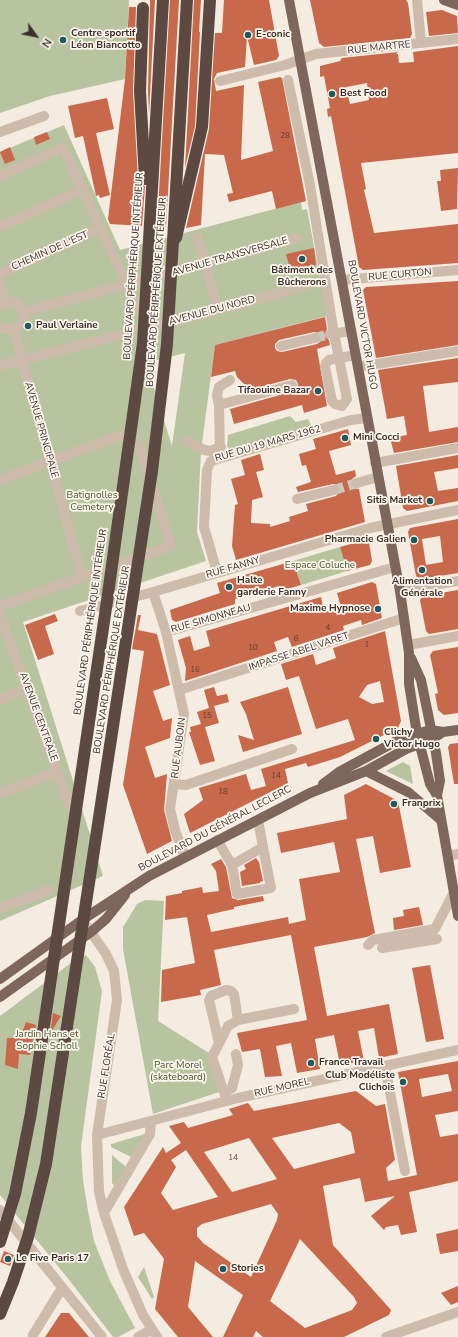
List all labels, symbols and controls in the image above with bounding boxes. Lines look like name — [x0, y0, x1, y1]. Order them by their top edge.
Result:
north arrow — [16, 16, 56, 56]
place label: Centre sportif Léon Biancotto — [71, 28, 140, 52]
place label: E-conic — [256, 29, 290, 41]
marker: E-conic — [243, 30, 253, 40]
text: N — [38, 35, 55, 50]
marker: Centre sportif Léon Biancotto — [58, 35, 68, 45]
street label: RUE MARTRE — [347, 39, 411, 57]
place label: Best Food — [340, 88, 387, 100]
marker: Best Food — [327, 89, 337, 99]
house number: 28 — [280, 131, 290, 141]
street label: BOULEVARD PÉRIPHÉRIQUE INTÉRIEUR — [121, 172, 147, 360]
street label: BOULEVARD PÉRIPHÉRIQUE EXTÉRIEUR — [144, 197, 170, 387]
street label: CHEMIN DE L'EST — [10, 229, 90, 273]
street label: AVENUE TRANSVERSALE — [171, 235, 289, 279]
marker: Bâtiment des Bûcherons — [297, 254, 307, 264]
street label: BOULEVARD VICTOR HUGO — [345, 259, 379, 391]
place label: Bâtiment des Bûcherons — [271, 265, 333, 288]
street label: RUE CURTON — [368, 266, 432, 284]
street label: AVENUE DU NORD — [167, 294, 257, 328]
place label: Paul Verlaine — [36, 320, 98, 332]
marker: Paul Verlaine — [23, 321, 33, 331]
street label: AVENUE PRINCIPALE — [22, 381, 60, 479]
place label: Tifaouine Bazar — [238, 385, 310, 397]
marker: Tifaouine Bazar — [313, 386, 323, 396]
street label: RUE DU 19 MARS 1962 — [214, 423, 322, 465]
place label: Mini Cocci — [353, 432, 399, 444]
marker: Mini Cocci — [340, 433, 350, 443]
park label: Batignolles Cemetery — [67, 490, 117, 514]
place label: Sitis Market — [367, 495, 422, 507]
marker: Sitis Market — [425, 496, 435, 506]
street label: BOULEVARD PÉRIPHÉRIQUE INTÉRIEUR — [72, 528, 110, 716]
place label: Pharmacie Galien — [325, 534, 406, 546]
marker: Pharmacie Galien — [409, 535, 419, 545]
street label: RUE FANNY — [205, 555, 261, 581]
park label: Espace Coluche — [285, 560, 355, 572]
street label: BOULEVARD PÉRIPHÉRIQUE EXTÉRIEUR — [91, 565, 133, 755]
marker: Alimentation Générale — [417, 565, 427, 575]
place label: Halte garderie Fanny — [237, 575, 306, 598]
place label: Alimentation Générale — [392, 576, 452, 600]
marker: Halte garderie Fanny — [224, 582, 234, 592]
street label: RUE SIMONNEAU — [170, 602, 252, 636]
place label: Maxime Hypnose — [290, 603, 370, 615]
marker: Maxime Hypnose — [373, 604, 383, 614]
house number: 4 — [326, 623, 330, 633]
street label: IMPASSE ABEL VARET — [247, 630, 351, 674]
house number: 6 — [294, 634, 298, 644]
house number: 1 — [365, 640, 369, 650]
house number: 10 — [248, 643, 258, 653]
house number: 16 — [190, 665, 200, 675]
street label: AVENUE CENTRALE — [16, 671, 60, 763]
house number: 15 — [202, 711, 212, 721]
street label: RUE AUBOIN — [169, 717, 189, 779]
place label: Clichy Victor Hugo — [384, 727, 440, 750]
marker: Clichy Victor Hugo — [371, 734, 381, 744]
house number: 14 — [271, 771, 281, 781]
street label: BOULEVARD DU GÉNÉRAL LECLERC — [137, 784, 293, 874]
house number: 18 — [218, 787, 228, 797]
place label: Franprix — [402, 798, 441, 810]
marker: Franprix — [389, 799, 399, 809]
park label: Jardin Hans et Sophie Scholl — [15, 1029, 79, 1052]
street label: RUE FLORÉAL — [96, 1033, 118, 1099]
place label: France Travail — [319, 1057, 384, 1069]
marker: France Travail — [306, 1058, 316, 1068]
park label: Parc Morel (skateboard) — [150, 1060, 206, 1084]
place label: Club Modéliste Clichois — [325, 1070, 395, 1094]
street label: RUE MOREL — [253, 1076, 311, 1100]
marker: Club Modéliste Clichois — [398, 1077, 408, 1087]
house number: 14 — [228, 1153, 238, 1163]
place label: Le Five Paris 17 — [16, 1253, 89, 1265]
marker: Le Five Paris 17 — [3, 1254, 13, 1264]
place label: Stories — [231, 1263, 264, 1275]
marker: Stories — [218, 1264, 228, 1274]

